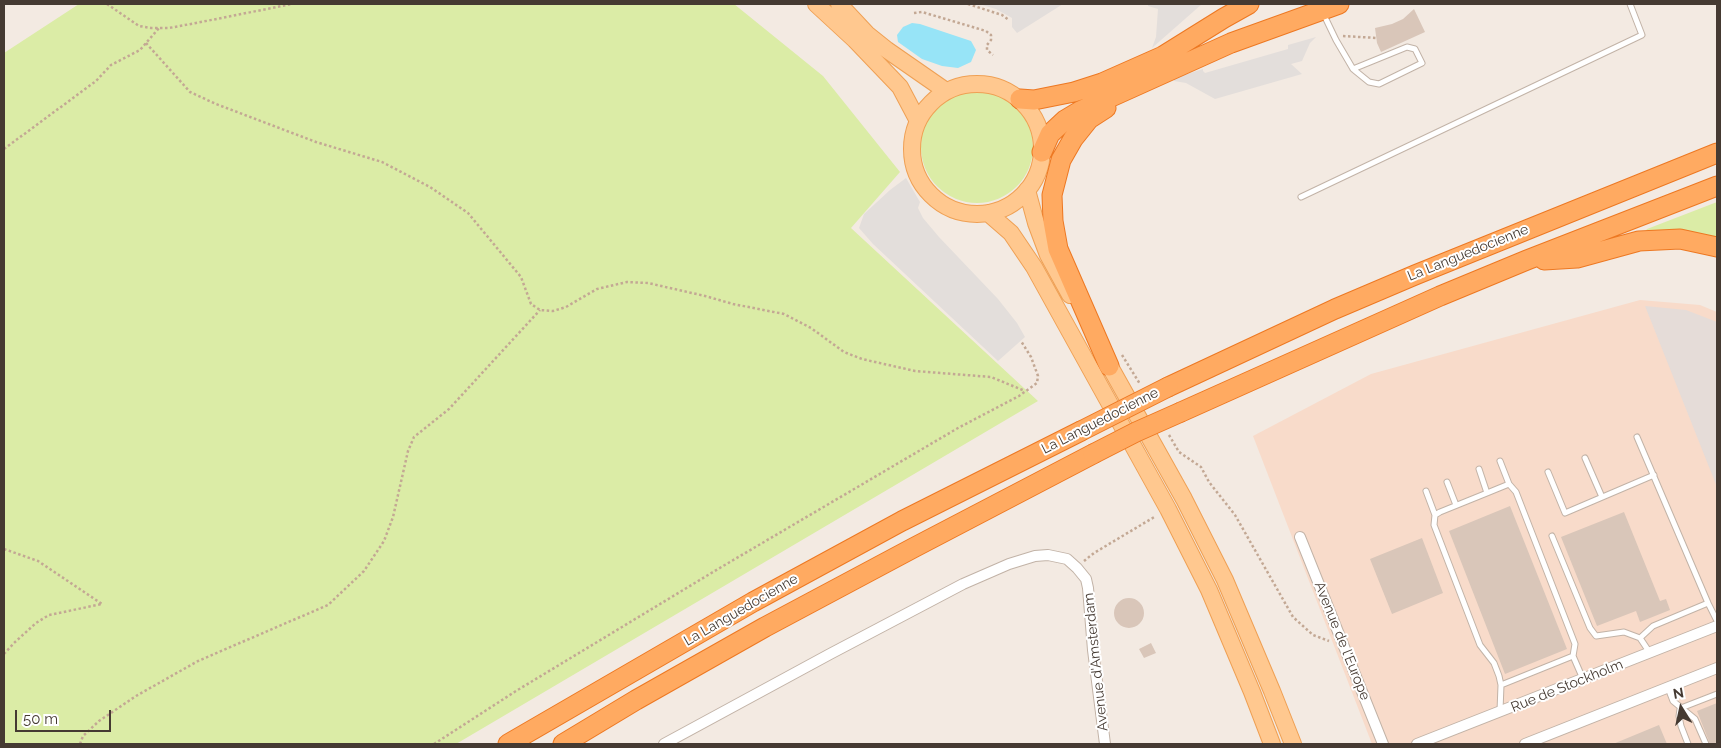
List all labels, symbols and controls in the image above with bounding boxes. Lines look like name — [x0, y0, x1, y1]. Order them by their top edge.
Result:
street label: La Languedocienne — [1405, 221, 1531, 285]
street label: La Languedocienne — [1039, 384, 1161, 458]
street label: La Languedocienne — [681, 570, 801, 650]
street label: Avenue de l'Europe — [1311, 579, 1373, 703]
street label: Avenue d'Amsterdam — [1080, 592, 1112, 732]
street label: Rue de Stockholm — [1509, 656, 1625, 716]
north arrow — [1656, 683, 1706, 733]
text: N — [1672, 684, 1685, 702]
scale bar — [18, 700, 114, 732]
text: 50 m — [23, 710, 58, 728]

